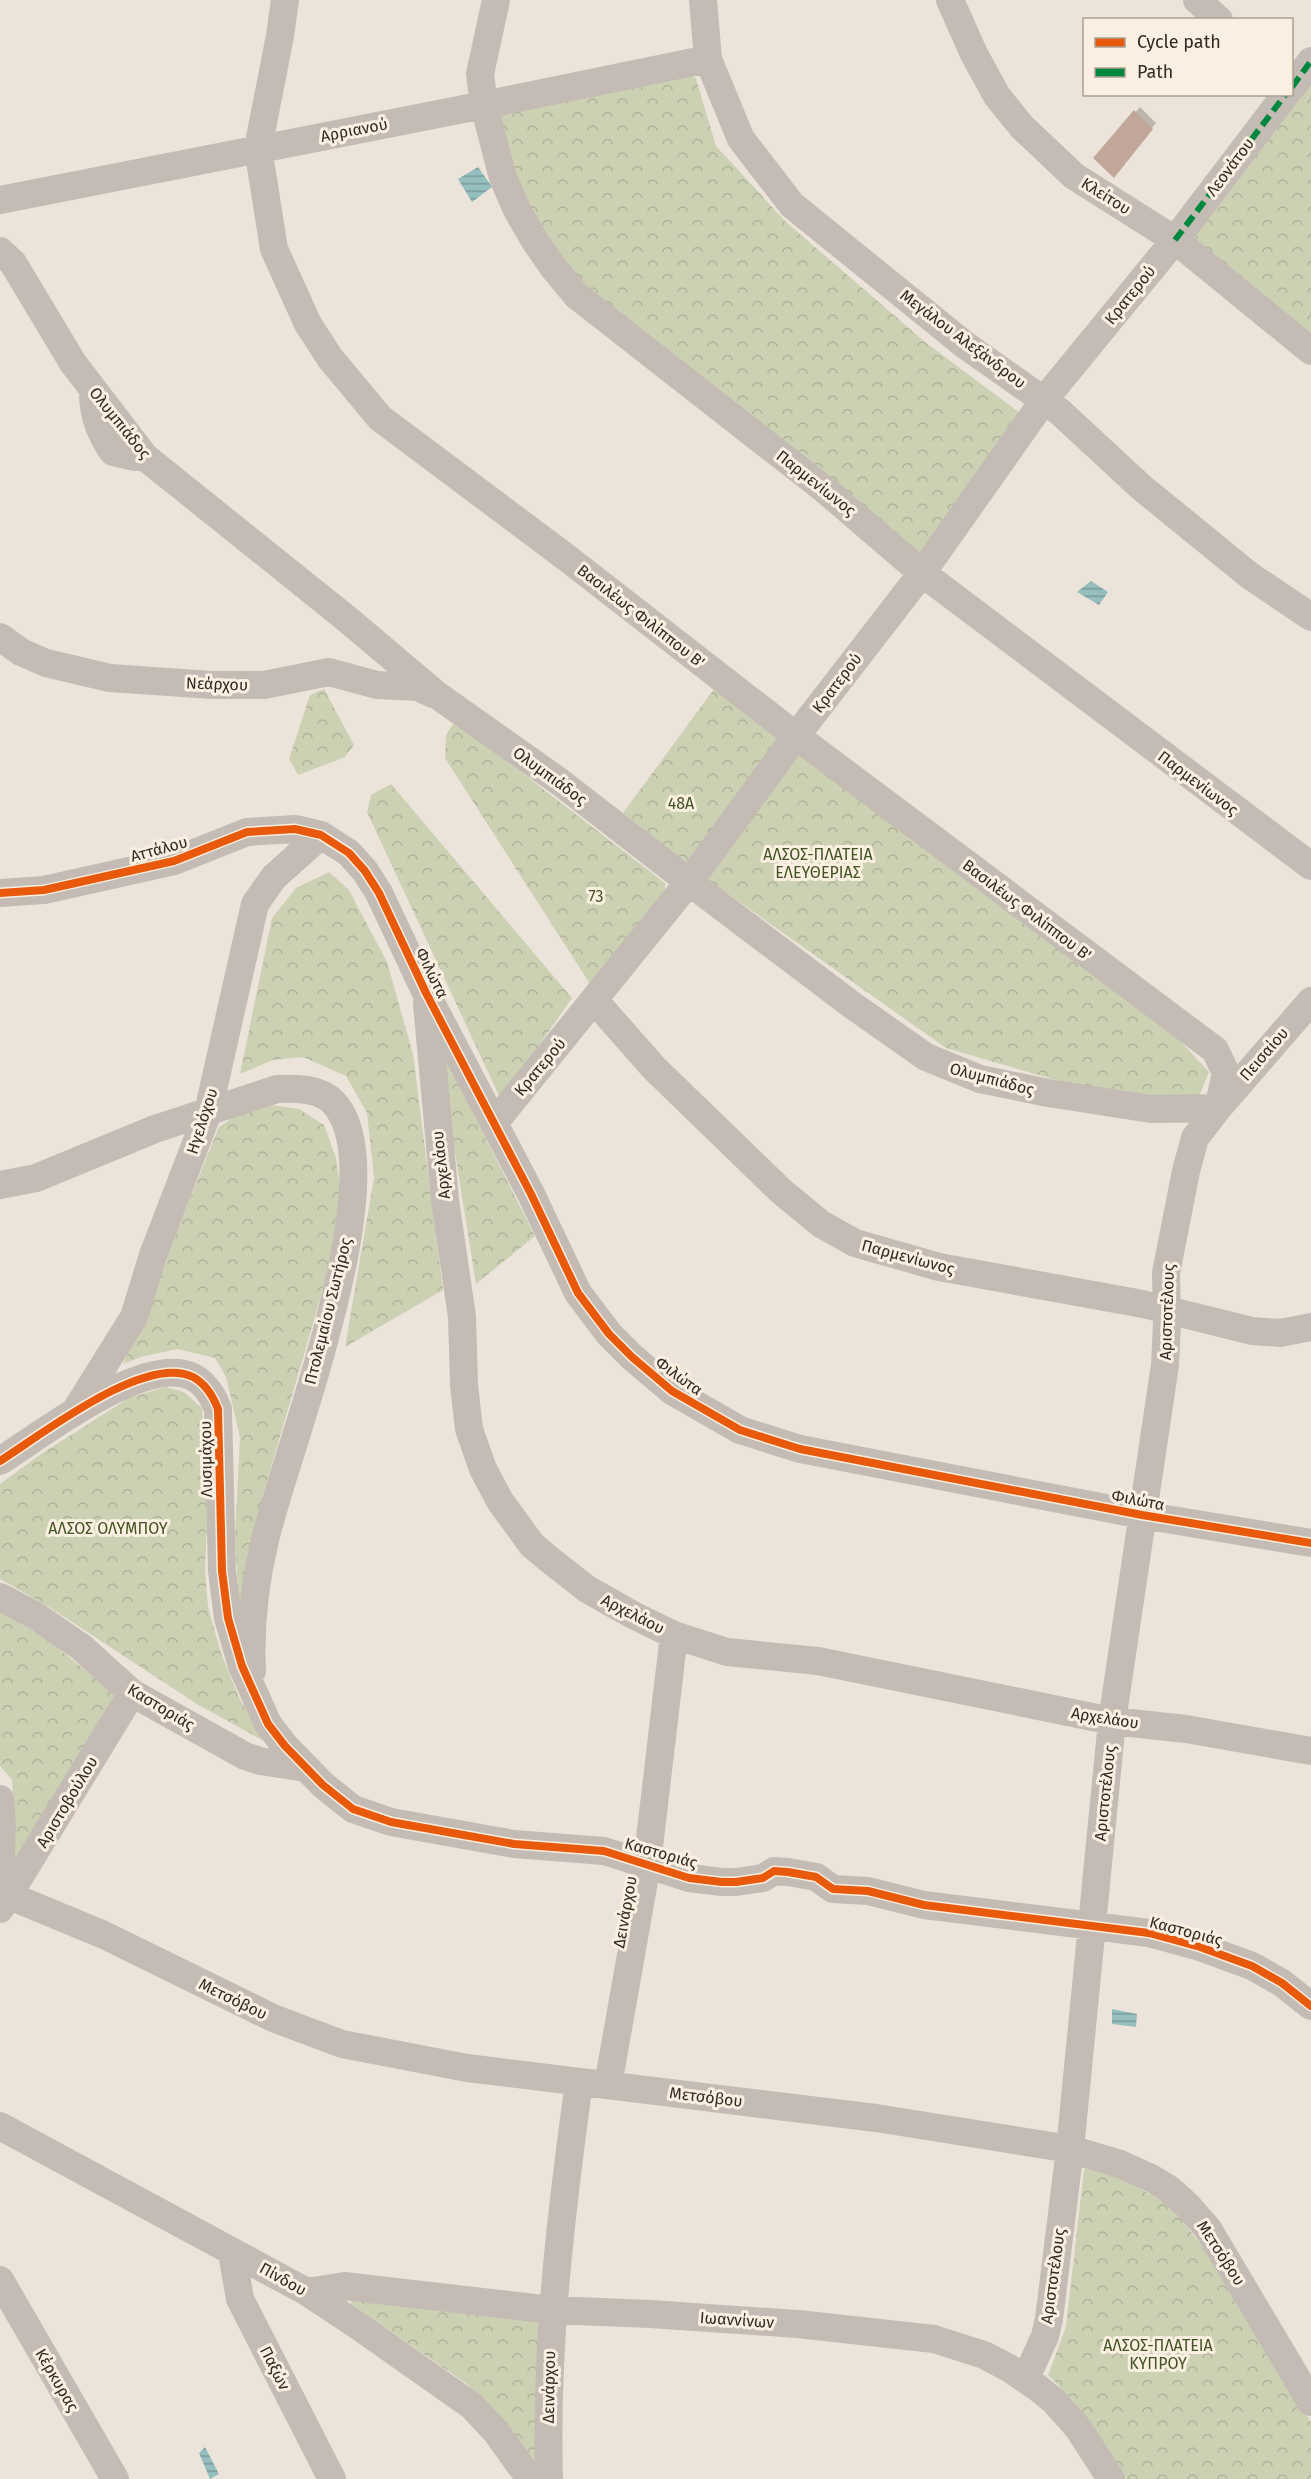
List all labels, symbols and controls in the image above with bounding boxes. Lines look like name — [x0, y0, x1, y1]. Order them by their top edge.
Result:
legend — [1083, 18, 1293, 96]
text: Cycle path — [1137, 31, 1221, 53]
text: Path — [1137, 61, 1173, 83]
street label: Αρριανού — [319, 114, 389, 146]
street label: Λεονάτου — [1202, 134, 1258, 200]
street label: Κλείτου — [1078, 174, 1134, 218]
street label: Κρατερού — [1101, 262, 1159, 328]
street label: Μεγάλου Αλεξάνδρου — [896, 286, 1030, 392]
street label: Ολυμπιάδος — [85, 383, 155, 463]
street label: Παρμενίωνος — [772, 446, 860, 520]
street label: Βασιλέως Φιλίππου Β' — [574, 560, 708, 672]
street label: Κρατερού — [808, 649, 866, 717]
street label: Νεάρχου — [186, 673, 248, 695]
street label: Ολυμπιάδος — [509, 743, 591, 809]
street label: Παρμενίωνος — [1154, 747, 1242, 820]
park label: 48Α — [668, 794, 695, 813]
street label: Αττάλου — [128, 832, 190, 866]
park label: ΑΛΣΟΣ-ΠΛΑΤΕΙΑ ΕΛΕΥΘΕΡΙΑΣ — [763, 845, 874, 882]
street label: Βασιλέως Φιλίππου Β' — [959, 855, 1095, 965]
park label: 73 — [589, 887, 603, 906]
street label: Φιλώτα — [412, 945, 452, 1001]
street label: Πεισαίου — [1236, 1023, 1292, 1085]
street label: Κρατερού — [510, 1034, 570, 1100]
street label: Ολυμπιάδος — [948, 1059, 1037, 1099]
street label: Ηγελόχου — [182, 1086, 222, 1156]
street label: Αρχελάου — [428, 1130, 454, 1200]
street label: Πτολεμαίου Σωτήρος — [301, 1235, 356, 1387]
street label: Παρμενίωνος — [859, 1235, 957, 1279]
street label: Αριστοτέλους — [1156, 1263, 1178, 1360]
street label: Φιλώτα — [652, 1353, 706, 1399]
street label: Λυσιμάχου — [196, 1421, 216, 1497]
street label: Φιλώτα — [1110, 1486, 1166, 1514]
park label: ΑΛΣΟΣ ΟΛΥΜΠΟΥ — [48, 1519, 168, 1538]
street label: Αρχελάου — [598, 1590, 668, 1638]
street label: Καστοριάς — [124, 1680, 198, 1735]
street label: Αρχελάου — [1070, 1703, 1140, 1733]
street label: Αριστοτέλους — [1091, 1744, 1120, 1842]
street label: Αριστοβούλου — [32, 1753, 102, 1851]
street label: Καστοριάς — [622, 1834, 700, 1873]
street label: Δεινάρχου — [609, 1874, 641, 1950]
street label: Καστοριάς — [1147, 1912, 1225, 1950]
street label: Μετσόβου — [196, 1974, 270, 2024]
street label: Μετσόβου — [668, 2083, 744, 2111]
street label: Μετσόβου — [1193, 2217, 1249, 2289]
street label: Αριστοτέλους — [1037, 2227, 1069, 2325]
street label: Πίνδου — [256, 2258, 310, 2300]
street label: Ιωαννίνων — [699, 2308, 775, 2332]
park label: ΑΛΣΟΣ-ΠΛΑΤΕΙΑ ΚΥΠΡΟΥ — [1103, 2336, 1214, 2373]
street label: Παξών — [256, 2343, 294, 2393]
street label: Κέρκυρας — [31, 2345, 83, 2415]
street label: Δεινάρχου — [539, 2350, 559, 2424]

